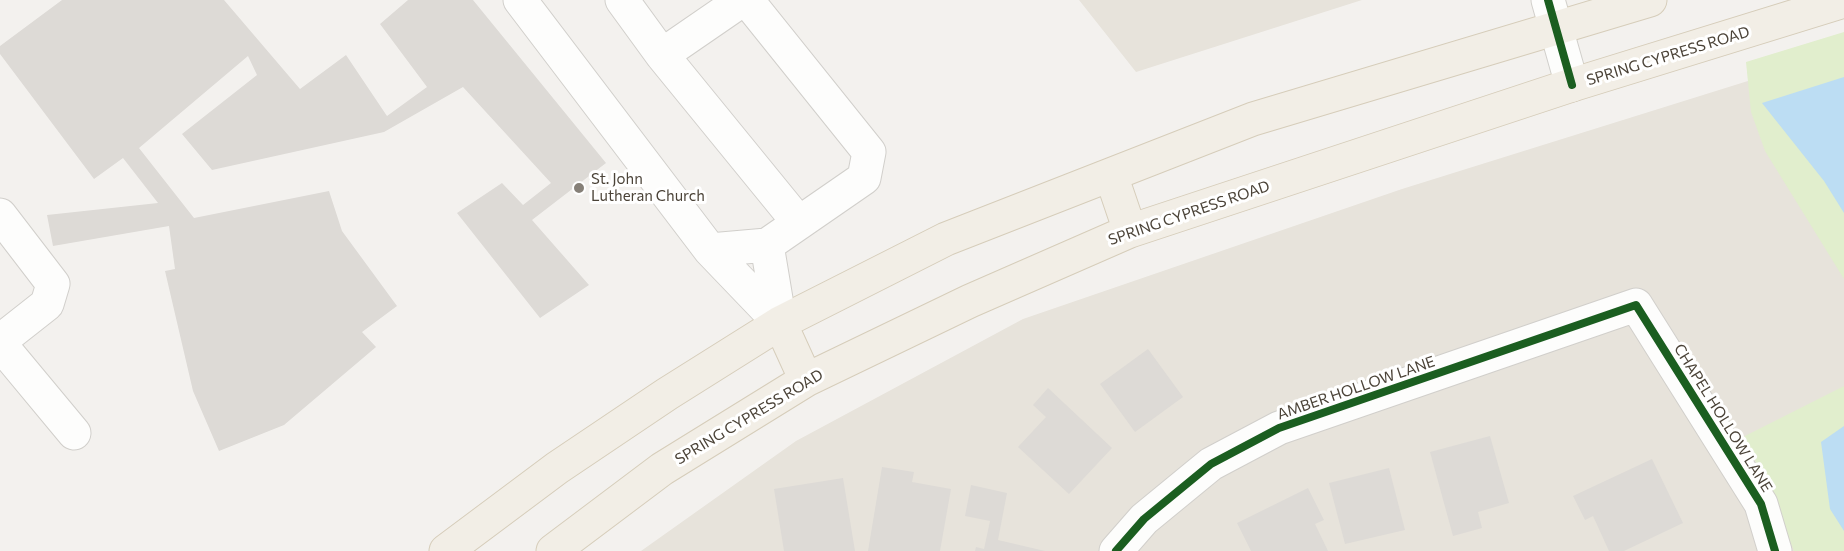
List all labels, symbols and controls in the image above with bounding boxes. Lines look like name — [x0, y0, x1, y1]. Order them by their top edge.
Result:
street label: SPRING CYPRESS ROAD — [1584, 23, 1752, 89]
place label: St. John Lutheran Church — [591, 170, 705, 205]
street label: SPRING CYPRESS ROAD — [1106, 177, 1272, 249]
marker: St. John Lutheran Church — [572, 181, 586, 195]
street label: CHAPEL HOLLOW LANE — [1670, 341, 1776, 495]
street label: AMBER HOLLOW LANE — [1275, 352, 1437, 424]
street label: SPRING CYPRESS ROAD — [672, 366, 826, 468]

